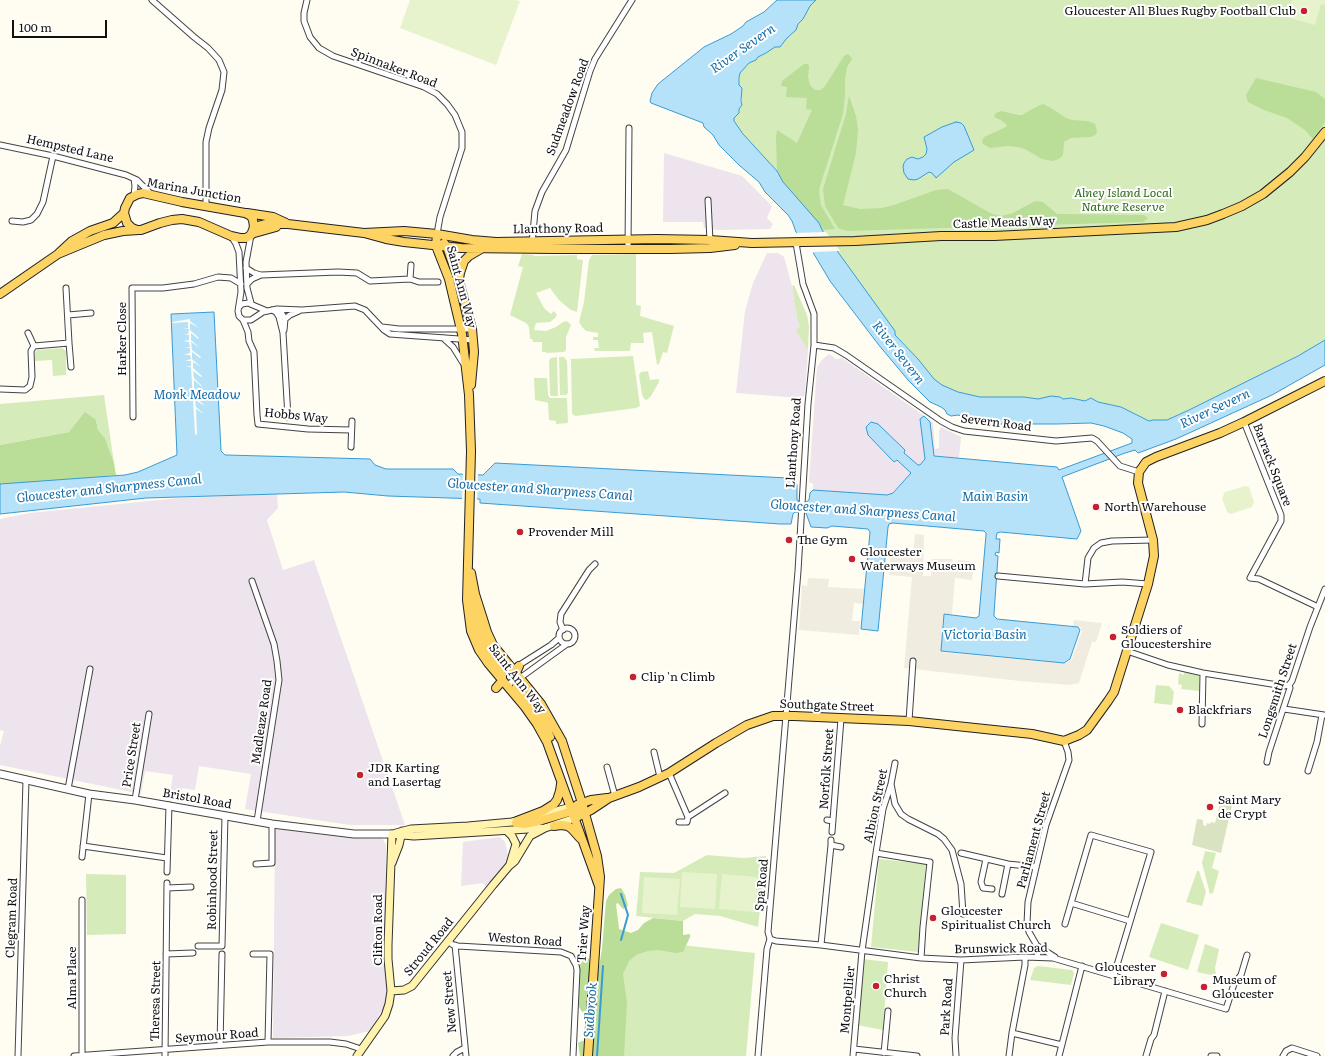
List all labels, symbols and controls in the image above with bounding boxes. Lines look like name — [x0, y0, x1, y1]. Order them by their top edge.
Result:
place label: Gloucester All Blues Rugby Football Club — [1064, 4, 1296, 18]
marker: Gloucester All Blues Rugby Football Club — [1299, 6, 1309, 16]
scale bar — [14, 12, 109, 38]
text: 100 m — [19, 18, 52, 36]
water label: River Severn — [708, 21, 778, 77]
street label: Spinnaker Road — [349, 45, 439, 91]
street label: Sudmeadow Road — [544, 57, 592, 157]
street label: Hempsted Lane — [25, 132, 115, 166]
street label: Marina Junction — [145, 176, 243, 206]
park label: Alney Island Local Nature Reserve — [1074, 186, 1172, 214]
street label: Castle Meads Way — [953, 214, 1055, 232]
street label: Llanthony Road — [513, 221, 603, 237]
street label: Saint Ann Way — [443, 244, 479, 330]
street label: Harker Close — [115, 302, 129, 376]
water label: River Severn — [869, 318, 927, 388]
water label: River Severn — [1178, 386, 1252, 432]
water label: Monk Meadow — [153, 387, 241, 403]
street label: Llanthony Road — [784, 397, 804, 489]
street label: Hobbs Way — [263, 405, 329, 427]
street label: Severn Road — [960, 412, 1032, 434]
street label: Barrack Square — [1250, 422, 1294, 508]
water label: Gloucester and Sharpness Canal — [16, 472, 202, 506]
water label: Gloucester and Sharpness Canal — [447, 476, 633, 504]
water label: Main Basin — [962, 489, 1028, 505]
water label: Gloucester and Sharpness Canal — [770, 497, 956, 525]
place label: North Warehouse — [1104, 500, 1206, 514]
marker: North Warehouse — [1091, 502, 1101, 512]
place label: Provender Mill — [528, 525, 614, 539]
marker: Provender Mill — [515, 527, 525, 537]
place label: The Gym — [797, 533, 848, 547]
marker: The Gym — [784, 535, 794, 545]
place label: Gloucester Waterways Museum — [860, 545, 976, 573]
marker: Gloucester Waterways Museum — [847, 554, 857, 564]
place label: Soldiers of Gloucestershire — [1121, 623, 1211, 651]
water label: Victoria Basin — [943, 627, 1027, 643]
marker: Soldiers of Gloucestershire — [1108, 632, 1118, 642]
street label: Saint Ann Way — [485, 641, 549, 717]
street label: Longsmith Street — [1256, 642, 1300, 740]
place label: Clip 'n Climb — [641, 670, 715, 684]
marker: Clip 'n Climb — [628, 672, 638, 682]
street label: Madleaze Road — [249, 679, 275, 765]
street label: Southgate Street — [779, 697, 875, 715]
place label: Blackfriars — [1188, 703, 1251, 717]
marker: Blackfriars — [1175, 705, 1185, 715]
street label: Price Street — [120, 721, 144, 789]
street label: Norfolk Street — [817, 728, 837, 810]
place label: JDR Karting and Lasertag — [368, 761, 441, 789]
street label: Albion Street — [861, 767, 891, 845]
marker: JDR Karting and Lasertag — [355, 770, 365, 780]
street label: Bristol Road — [161, 786, 233, 812]
street label: Parliament Street — [1014, 790, 1054, 890]
place label: Saint Mary de Crypt — [1218, 793, 1281, 821]
marker: Saint Mary de Crypt — [1205, 802, 1215, 812]
street label: Robinhood Street — [205, 830, 221, 930]
street label: Spa Road — [753, 858, 771, 912]
street label: Clegram Road — [3, 878, 21, 958]
street label: Clifton Road — [371, 894, 385, 966]
place label: Gloucester Spiritualist Church — [941, 904, 1051, 932]
street label: Trier Way — [575, 905, 593, 963]
marker: Gloucester Spiritualist Church — [928, 913, 938, 923]
street label: Stroud Road — [401, 915, 457, 979]
street label: Weston Road — [487, 930, 563, 950]
street label: Brunswick Road — [954, 941, 1048, 957]
street label: Alma Place — [65, 946, 79, 1010]
street label: Theresa Street — [148, 960, 164, 1042]
place label: Gloucester Library — [1095, 960, 1156, 988]
street label: Montpellier — [838, 965, 858, 1035]
marker: Gloucester Library — [1159, 969, 1169, 979]
street label: New Street — [440, 970, 460, 1034]
place label: Christ Church — [884, 972, 927, 1000]
place label: Museum of Gloucester — [1212, 973, 1276, 1001]
street label: Park Road — [938, 978, 956, 1036]
marker: Christ Church — [871, 981, 881, 991]
water label: Sudbrook — [581, 982, 601, 1038]
marker: Museum of Gloucester — [1199, 982, 1209, 992]
street label: Seymour Road — [175, 1026, 259, 1046]

